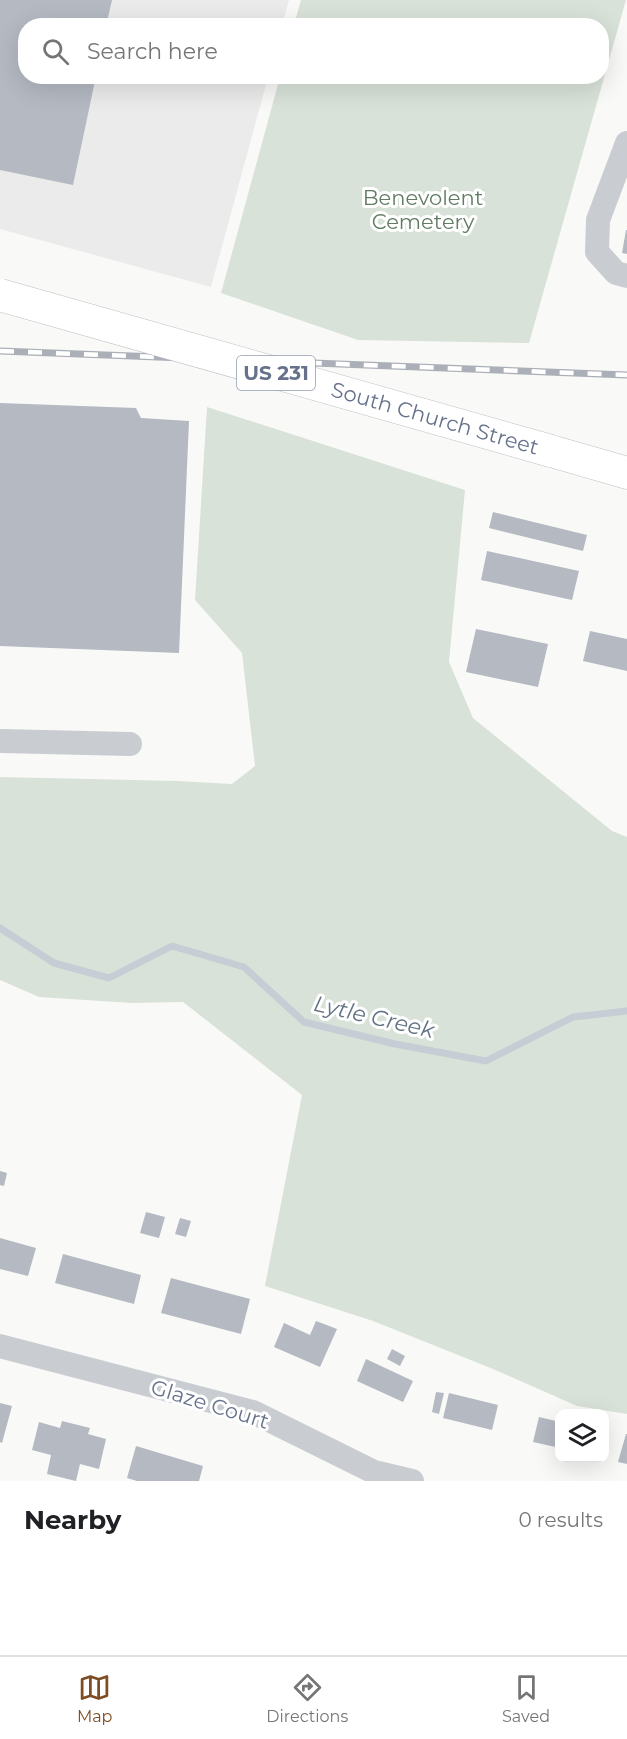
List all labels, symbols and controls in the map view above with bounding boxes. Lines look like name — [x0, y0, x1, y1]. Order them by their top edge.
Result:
search box — [18, 18, 609, 84]
icon: search — [39, 35, 72, 68]
text: Search here — [87, 38, 218, 65]
park label: Benevolent Cemetery — [363, 185, 483, 234]
road number: US 231 — [237, 356, 315, 390]
street label: South Church Street — [328, 376, 542, 460]
water label: Lytle Creek — [311, 990, 438, 1044]
street label: Glaze Court — [148, 1374, 272, 1434]
map controls — [555, 1409, 609, 1463]
button: layers — [555, 1409, 609, 1463]
text: Nearby — [24, 1504, 121, 1536]
text: 0 results — [518, 1508, 603, 1532]
tab: Map — [77, 1671, 112, 1726]
tab: Directions — [266, 1671, 348, 1726]
tab: Saved — [502, 1671, 550, 1726]

